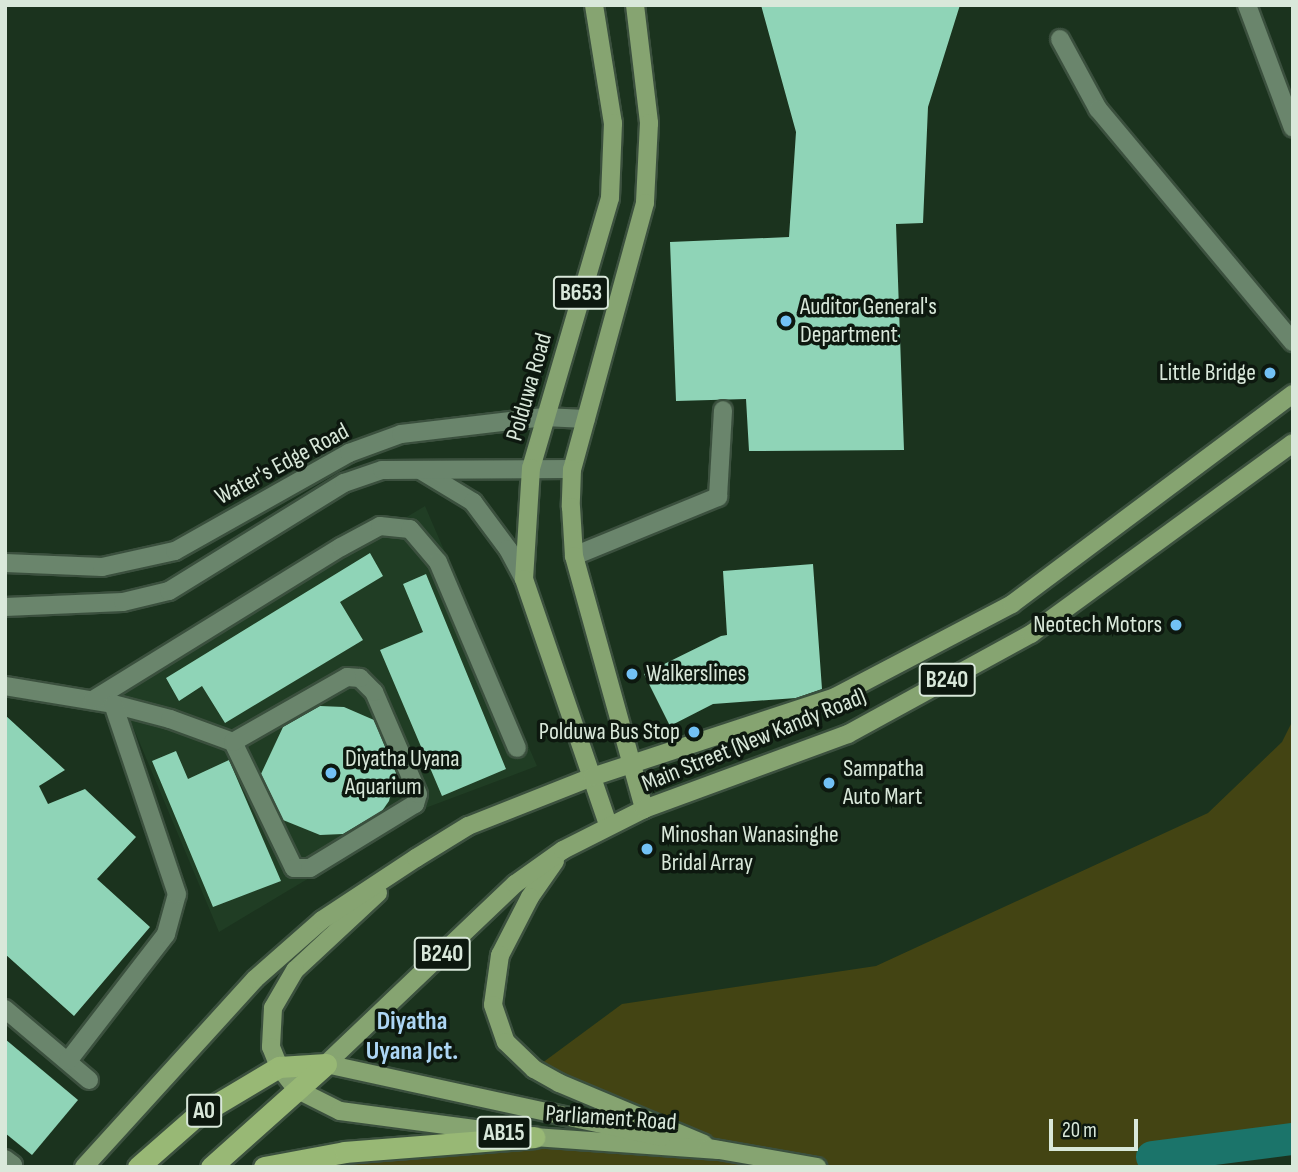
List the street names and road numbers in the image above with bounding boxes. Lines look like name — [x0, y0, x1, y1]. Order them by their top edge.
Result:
road number: B653 — [551, 274, 611, 312]
street label: Polduwa Road — [500, 330, 558, 444]
street label: Water's Edge Road — [210, 417, 354, 511]
road number: B240 — [917, 660, 977, 700]
street label: Main Street (New Kandy Road) — [638, 682, 870, 798]
road number: B240 — [412, 934, 472, 973]
road number: A0 — [185, 1092, 223, 1130]
street label: Parliament Road — [545, 1099, 677, 1137]
road number: AB15 — [476, 1114, 532, 1152]

